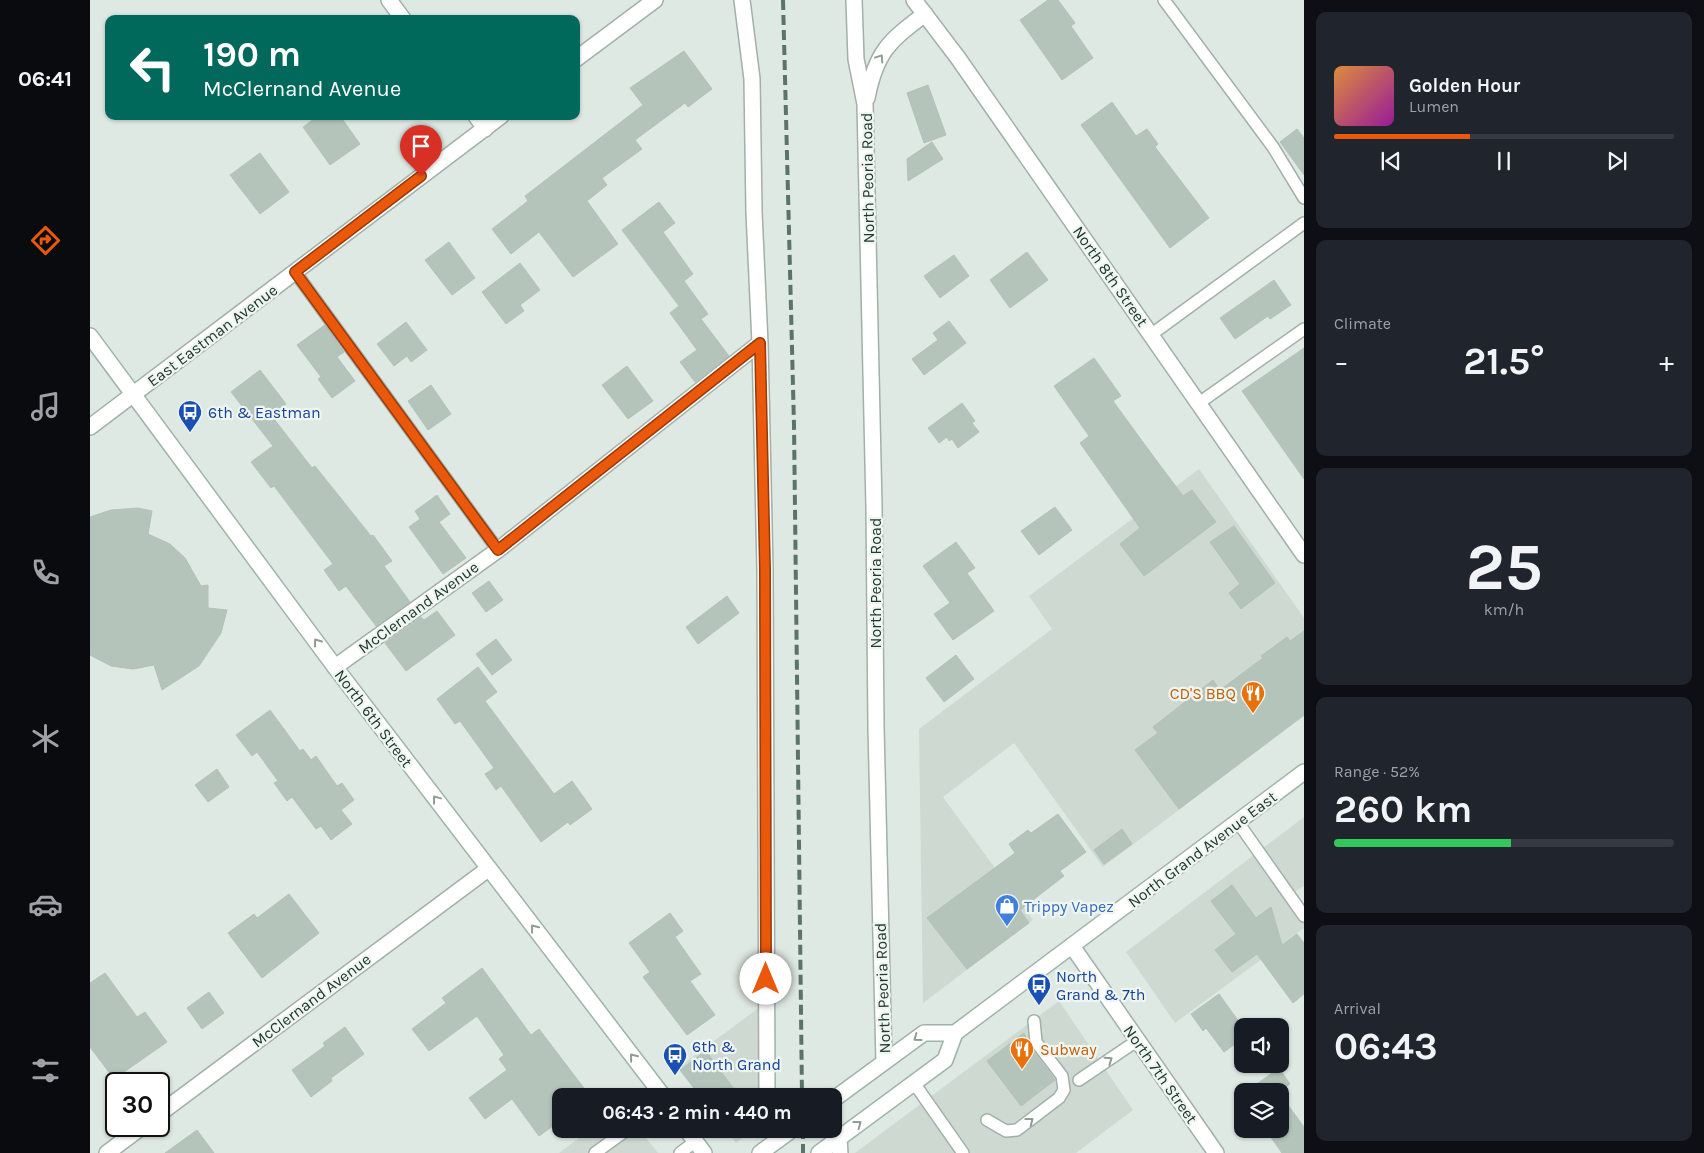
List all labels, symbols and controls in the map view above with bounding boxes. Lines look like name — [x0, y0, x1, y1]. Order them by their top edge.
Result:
text: 190 m — [203, 34, 301, 75]
icon: left — [120, 35, 185, 100]
one-way arrow — [874, 54, 883, 64]
text: 06:41 — [18, 66, 72, 92]
text: Golden Hour — [1409, 75, 1520, 97]
text: McClernand Avenue — [203, 76, 401, 102]
text: Lumen — [1409, 97, 1459, 116]
street label: North Peoria Road — [857, 112, 878, 244]
pin — [400, 125, 442, 176]
icon: arrive — [407, 132, 435, 160]
icon: previous — [1377, 147, 1405, 175]
icon: pause — [1490, 147, 1518, 175]
icon: next — [1603, 147, 1631, 175]
street label: North 8th Street — [1069, 222, 1152, 330]
icon: directions — [28, 223, 63, 258]
street label: East Eastman Avenue — [143, 280, 281, 391]
text: Climate — [1334, 314, 1391, 333]
text: 21.5° — [1463, 339, 1545, 384]
text: − — [1334, 345, 1349, 378]
text: + — [1659, 345, 1674, 378]
icon: music — [28, 389, 63, 424]
bus stop icon: 6th & Eastman — [177, 399, 203, 433]
place label: 6th & Eastman — [208, 403, 321, 422]
street label: North Peoria Road — [866, 518, 885, 648]
text: 25 — [1465, 529, 1543, 605]
icon: phone — [28, 555, 63, 590]
street label: McClernand Avenue — [354, 557, 482, 657]
text: km/h — [1484, 600, 1524, 619]
one-way arrow — [314, 638, 323, 647]
street label: North 6th Street — [331, 666, 417, 771]
restaurant icon: CD'S BBQ — [1240, 680, 1266, 714]
place label: CD'S BBQ — [1170, 684, 1236, 703]
icon: climate — [28, 721, 63, 756]
text: Range · 52% — [1334, 762, 1420, 781]
street label: North Grand Avenue East — [1124, 787, 1280, 912]
text: 260 km — [1334, 787, 1472, 832]
one-way arrow — [433, 795, 442, 805]
icon: car — [28, 887, 63, 922]
shop icon: Trippy Vapez — [994, 893, 1020, 927]
place label: Trippy Vapez — [1024, 897, 1114, 916]
street label: North Peoria Road — [871, 922, 894, 1054]
one-way arrow — [531, 925, 540, 934]
street label: McClernand Avenue — [248, 949, 375, 1051]
position arrow — [739, 952, 791, 1004]
place label: North Grand & 7th — [1056, 967, 1145, 1004]
bus stop icon: North Grand & 7th — [1026, 972, 1052, 1006]
text: Arrival — [1334, 999, 1381, 1018]
map controls — [1234, 1018, 1289, 1138]
button: sound — [1234, 1018, 1289, 1073]
street label: North 7th Street — [1120, 1021, 1202, 1127]
text: 06:43 — [1334, 1024, 1438, 1069]
one-way arrow — [913, 1032, 923, 1041]
restaurant icon: Subway — [1009, 1036, 1035, 1070]
place label: 6th & North Grand — [692, 1037, 781, 1074]
place label: Subway — [1040, 1040, 1097, 1059]
bus stop icon: 6th & North Grand — [662, 1042, 688, 1076]
icon: filters — [28, 1053, 63, 1088]
one-way arrow — [631, 1054, 639, 1063]
one-way arrow — [1103, 1057, 1112, 1066]
speed limit sign: 30 — [105, 1072, 170, 1137]
button: layers — [1234, 1083, 1289, 1138]
text: 06:43 · 2 min · 440 m — [602, 1102, 792, 1124]
one-way arrow — [1024, 1118, 1033, 1126]
one-way arrow — [852, 1121, 862, 1130]

